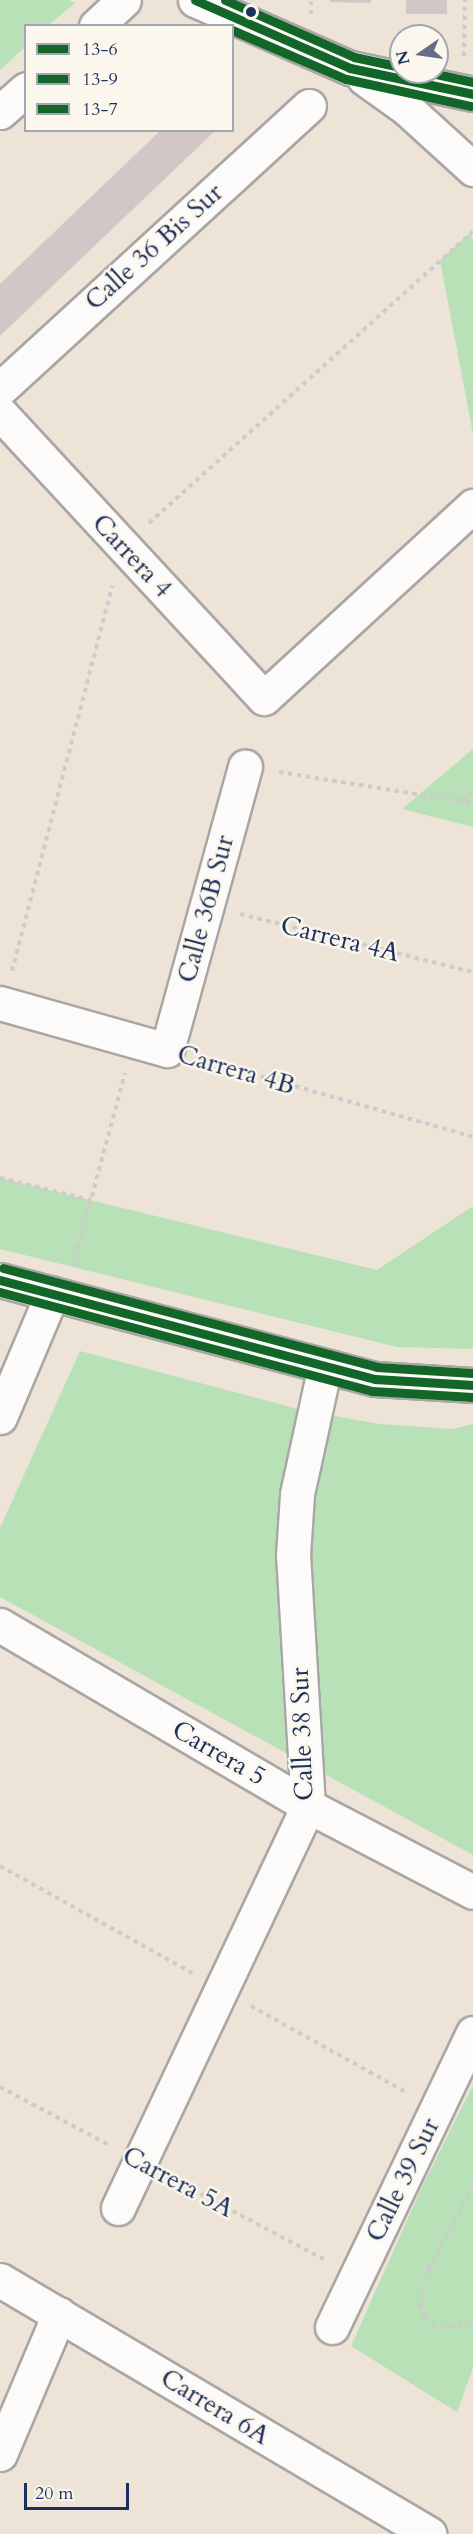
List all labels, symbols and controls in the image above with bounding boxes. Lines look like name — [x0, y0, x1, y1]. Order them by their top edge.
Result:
unlabelled marker — [245, 6, 257, 18]
legend — [24, 24, 234, 132]
north arrow — [389, 24, 449, 84]
text: 13-6 — [82, 37, 118, 62]
text: N — [391, 48, 416, 67]
text: 13-9 — [82, 67, 118, 92]
text: 13-7 — [82, 97, 118, 122]
street label: Calle 36 Bis Sur — [79, 177, 229, 317]
street label: Carrera 4 — [85, 508, 179, 604]
street label: Calle 36B Sur — [171, 832, 241, 986]
street label: Carrera 4A — [277, 909, 403, 969]
street label: Carrera 4B — [174, 1038, 298, 1102]
street label: Calle 38 Sur — [284, 1667, 320, 1801]
street label: Carrera 5 — [167, 1714, 271, 1792]
street label: Calle 39 Sur — [360, 2113, 446, 2247]
street label: Carrera 5A — [117, 2140, 239, 2224]
street label: Carrera 6A — [155, 2362, 275, 2452]
scale bar — [27, 2471, 132, 2509]
text: 20 m — [35, 2481, 74, 2506]

